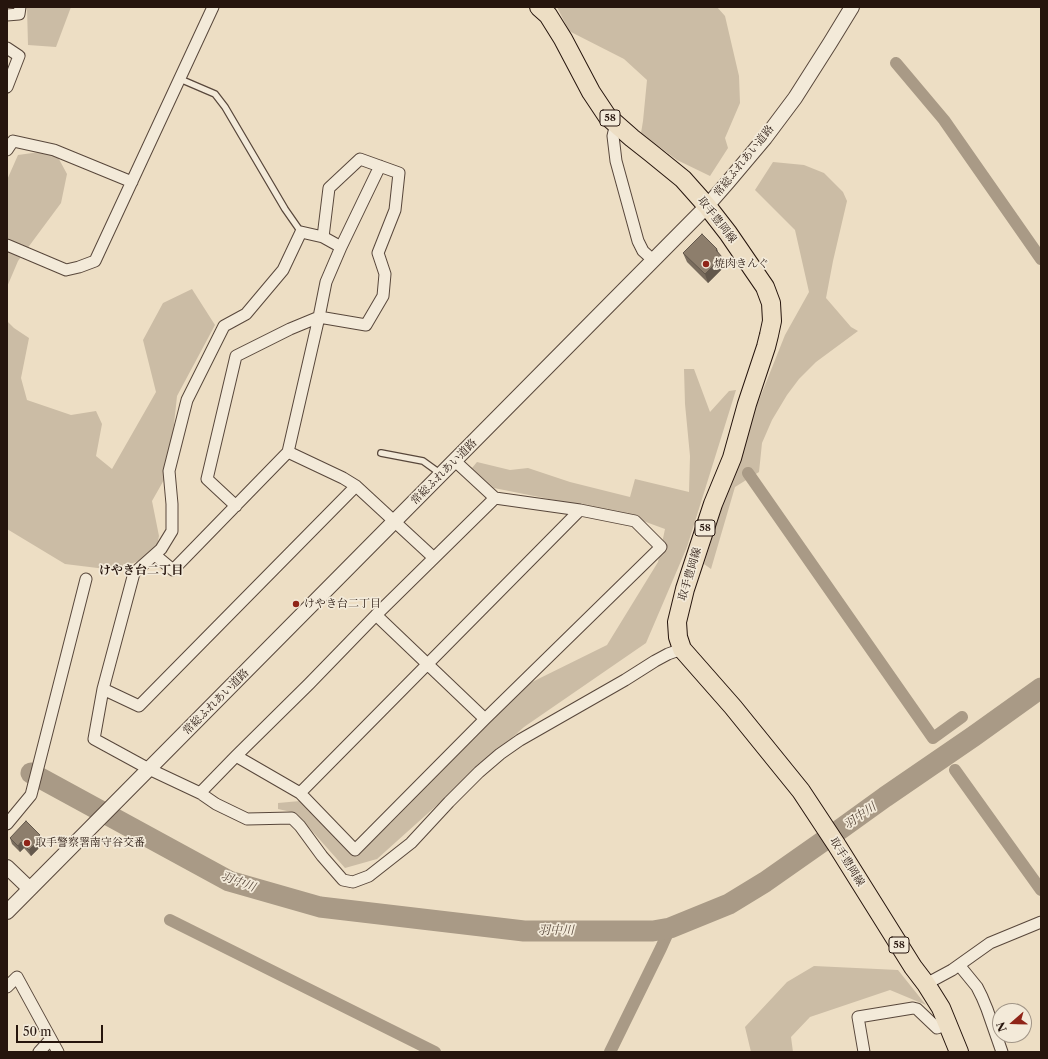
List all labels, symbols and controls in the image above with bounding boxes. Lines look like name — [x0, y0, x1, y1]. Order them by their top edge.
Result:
road number: 58 — [600, 110, 620, 126]
street label: 常総ふれあい道路 — [711, 123, 777, 199]
street label: 取手豊岡線 — [695, 194, 739, 246]
place label: 焼肉きんぐ — [714, 257, 769, 271]
marker: 焼肉きんぐ — [701, 259, 711, 269]
street label: 常総ふれあい道路 — [408, 436, 480, 508]
road number: 58 — [695, 520, 715, 536]
street label: 取手豊岡線 — [676, 546, 704, 602]
district label: けやき台二丁目 — [99, 564, 183, 578]
place label: けやき台二丁目 — [304, 597, 381, 611]
marker: けやき台二丁目 — [291, 599, 301, 609]
street label: 常総ふれあい道路 — [180, 666, 252, 738]
water label: 羽中川 — [841, 800, 879, 832]
street label: 取手豊岡線 — [827, 835, 867, 889]
place label: 取手警察署南守谷交番 — [35, 836, 145, 850]
marker: 取手警察署南守谷交番 — [22, 838, 32, 848]
water label: 羽中川 — [219, 869, 257, 895]
water label: 羽中川 — [538, 924, 574, 938]
road number: 58 — [889, 937, 909, 953]
north arrow — [992, 1003, 1032, 1043]
scale bar — [18, 1017, 105, 1043]
text: N — [993, 1020, 1010, 1034]
text: 50 m — [23, 1024, 52, 1039]

